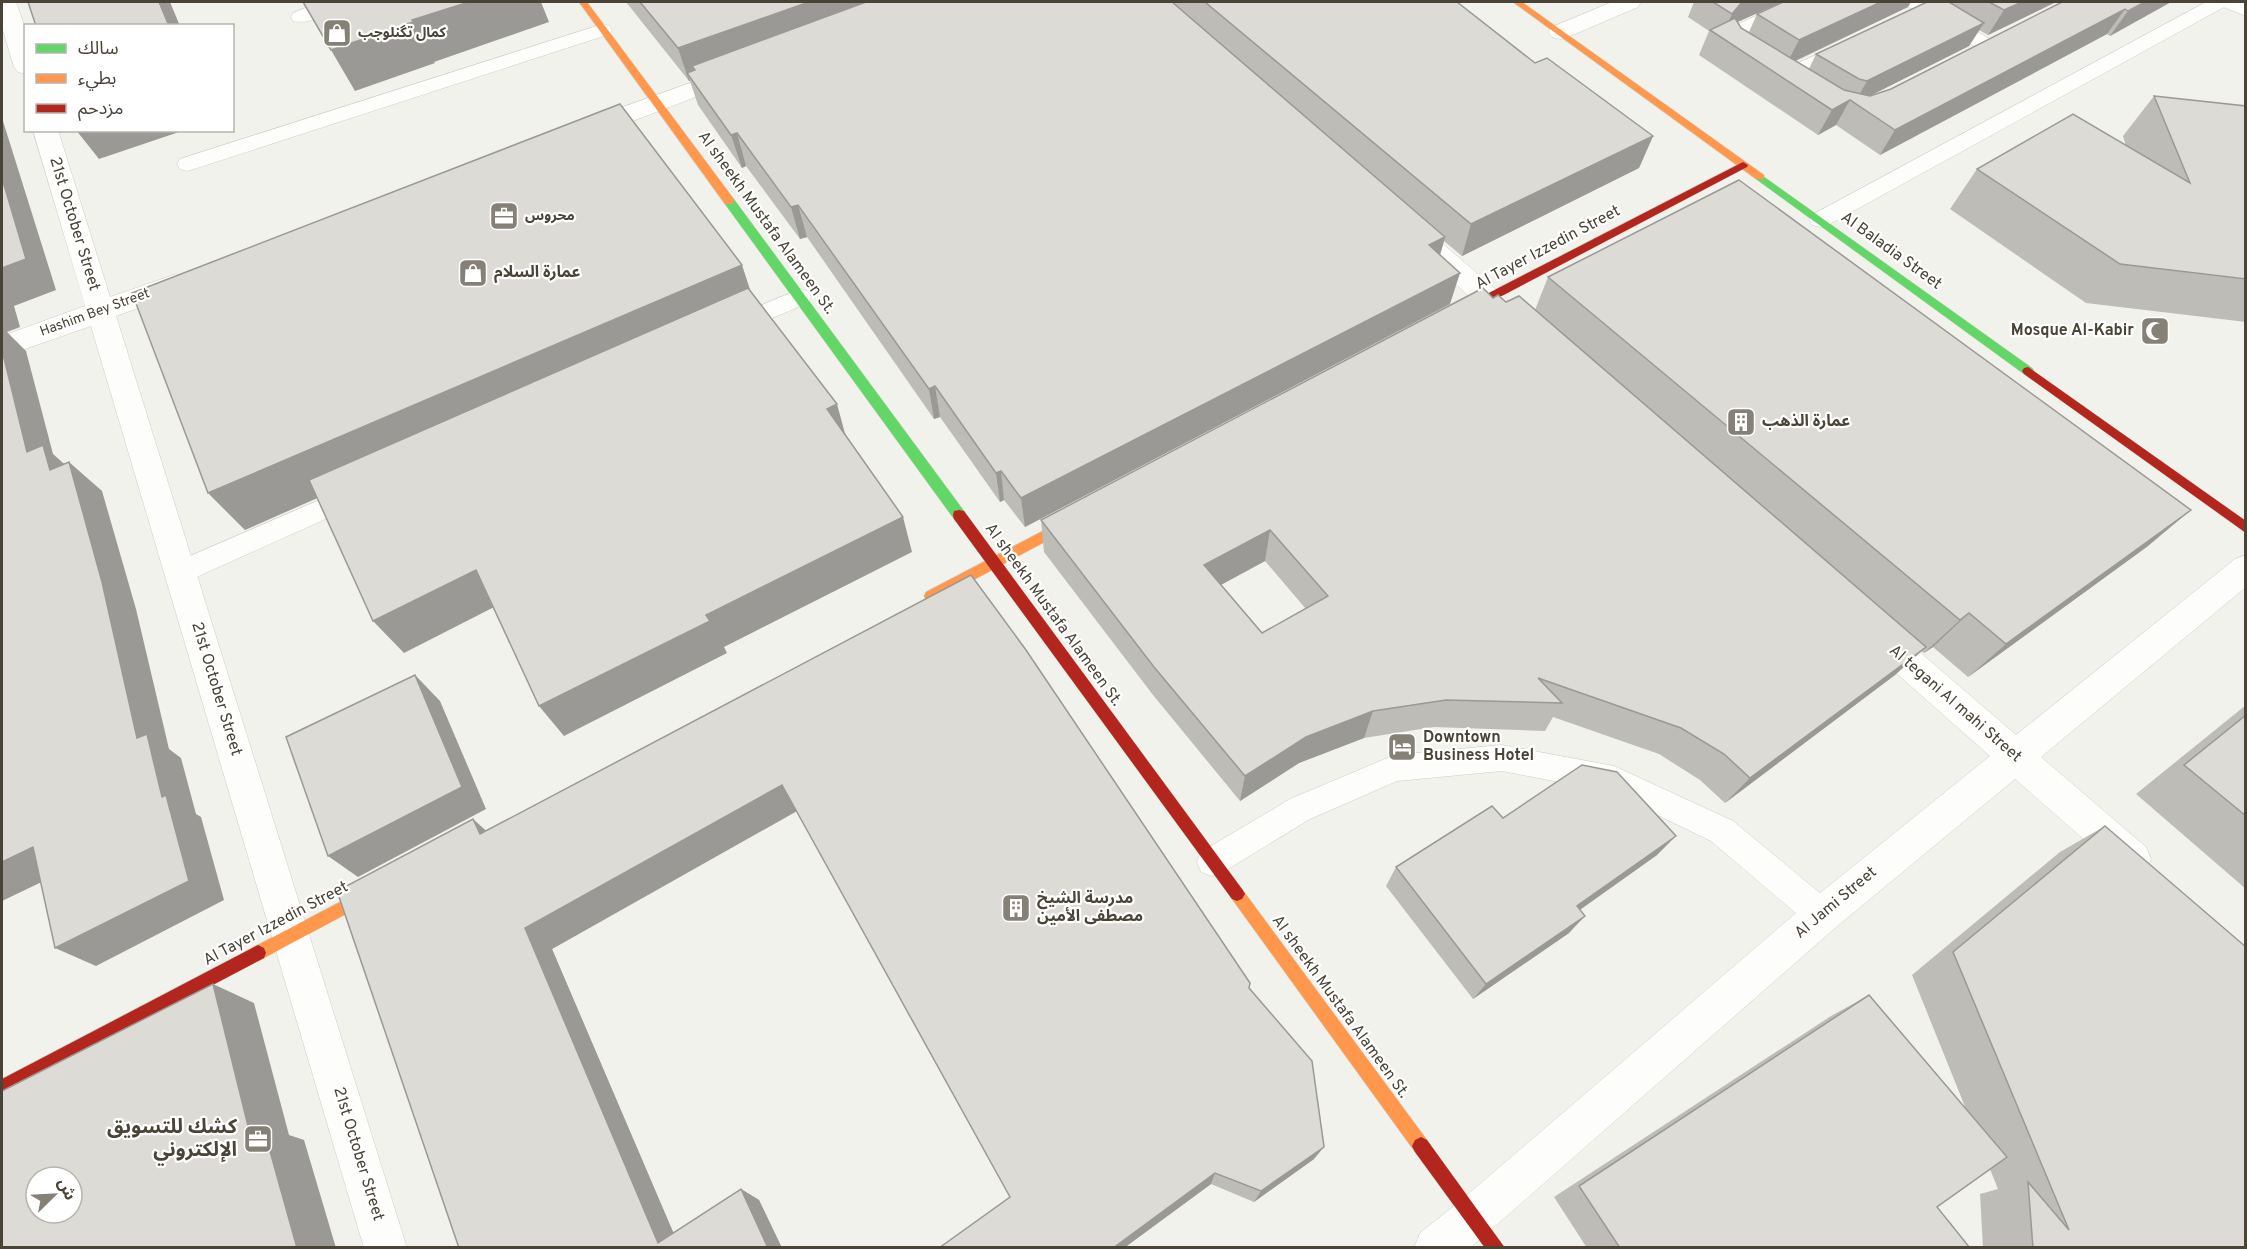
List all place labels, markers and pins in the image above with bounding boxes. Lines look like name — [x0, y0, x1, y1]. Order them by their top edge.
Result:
shop icon: كمال تگنلوجب — [321, 17, 353, 49]
place label: كمال تگنلوجب — [358, 24, 447, 42]
office icon: محروس — [488, 200, 520, 232]
place label: محروس — [525, 208, 575, 225]
shop icon: عمارة السلام — [457, 257, 489, 289]
place label: عمارة السلام — [494, 263, 581, 283]
mosque icon: Mosque Al-Kabir — [2139, 315, 2171, 347]
place label: Mosque Al-Kabir — [2011, 321, 2134, 341]
building icon: عمارة الذهب — [1725, 406, 1757, 438]
place label: عمارة الذهب — [1762, 412, 1850, 432]
place label: Downtown Business Hotel — [1423, 728, 1534, 766]
hotel icon: Downtown Business Hotel — [1386, 731, 1418, 763]
place label: مدرسة الشيخ مصطفى الأمين — [1037, 889, 1143, 927]
building icon: مدرسة الشيخ مصطفى الأمين — [1000, 892, 1032, 924]
place label: كشك للتسويق الإلكتروني — [107, 1115, 238, 1166]
office icon: كشك للتسويق الإلكتروني — [242, 1123, 274, 1155]

